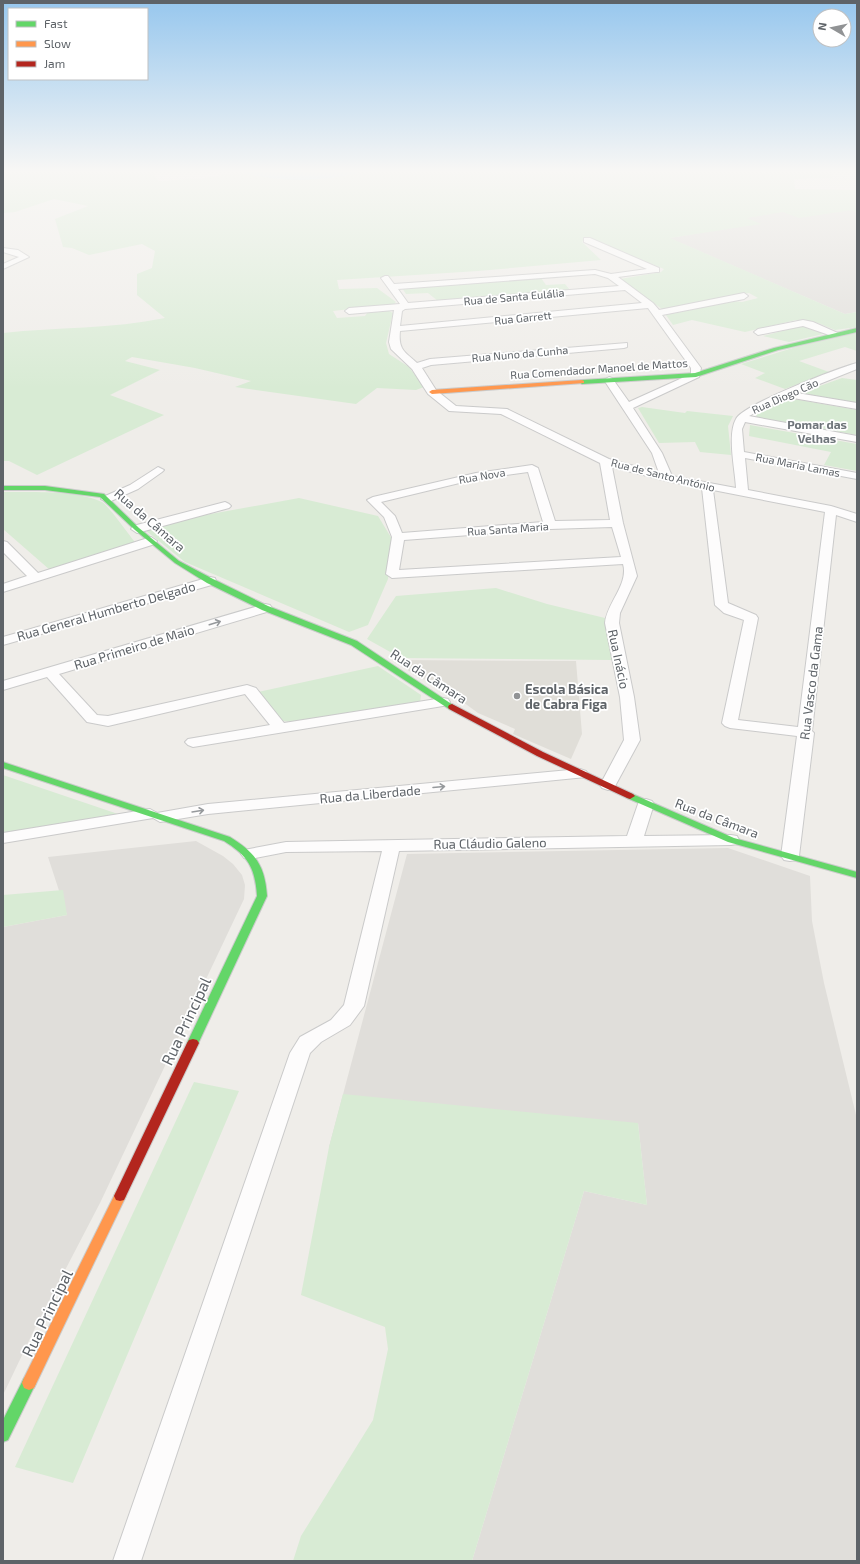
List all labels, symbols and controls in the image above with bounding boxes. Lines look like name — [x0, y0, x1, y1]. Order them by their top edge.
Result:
legend — [8, 8, 148, 80]
north arrow — [812, 8, 852, 48]
text: Fast — [44, 16, 68, 30]
text: N — [815, 21, 829, 31]
text: Slow — [44, 36, 71, 50]
text: Jam — [44, 56, 65, 70]
street label: Rua de Santa Eulália — [463, 286, 565, 307]
street label: Rua Garrett — [494, 308, 552, 327]
street label: Rua Nuno da Cunha — [471, 343, 569, 364]
street label: Rua Comendador Manoel de Mattos — [510, 356, 689, 381]
street label: Rua Diogo Cão — [750, 375, 820, 416]
district label: Pomar das Velhas — [787, 417, 847, 445]
street label: Rua Maria Lamas — [755, 450, 842, 479]
street label: Rua de Santo António — [610, 455, 716, 494]
street label: Rua Nova — [457, 465, 506, 486]
street label: Rua da Câmara — [111, 485, 189, 555]
street label: Rua Santa Maria — [467, 519, 549, 538]
street label: Rua General Humberto Delgado — [15, 578, 197, 644]
one-way arrow — [208, 619, 221, 626]
street label: Rua Primeiro de Maio — [72, 621, 196, 673]
street label: Rua Vasco da Gama — [796, 625, 826, 741]
street label: Rua Inácio — [605, 628, 633, 690]
street label: Rua da Câmara — [388, 645, 470, 707]
place label: Escola Básica de Cabra Figa — [525, 681, 608, 712]
marker: Escola Básica de Cabra Figa — [512, 691, 522, 701]
street label: Rua da Liberdade — [319, 782, 421, 806]
one-way arrow — [432, 784, 445, 791]
street label: Rua da Câmara — [673, 795, 761, 841]
one-way arrow — [191, 807, 204, 815]
street label: Rua Cláudio Galeno — [433, 834, 547, 852]
street label: Rua Principal — [157, 973, 214, 1068]
street label: Rua Principal — [17, 1266, 76, 1360]

